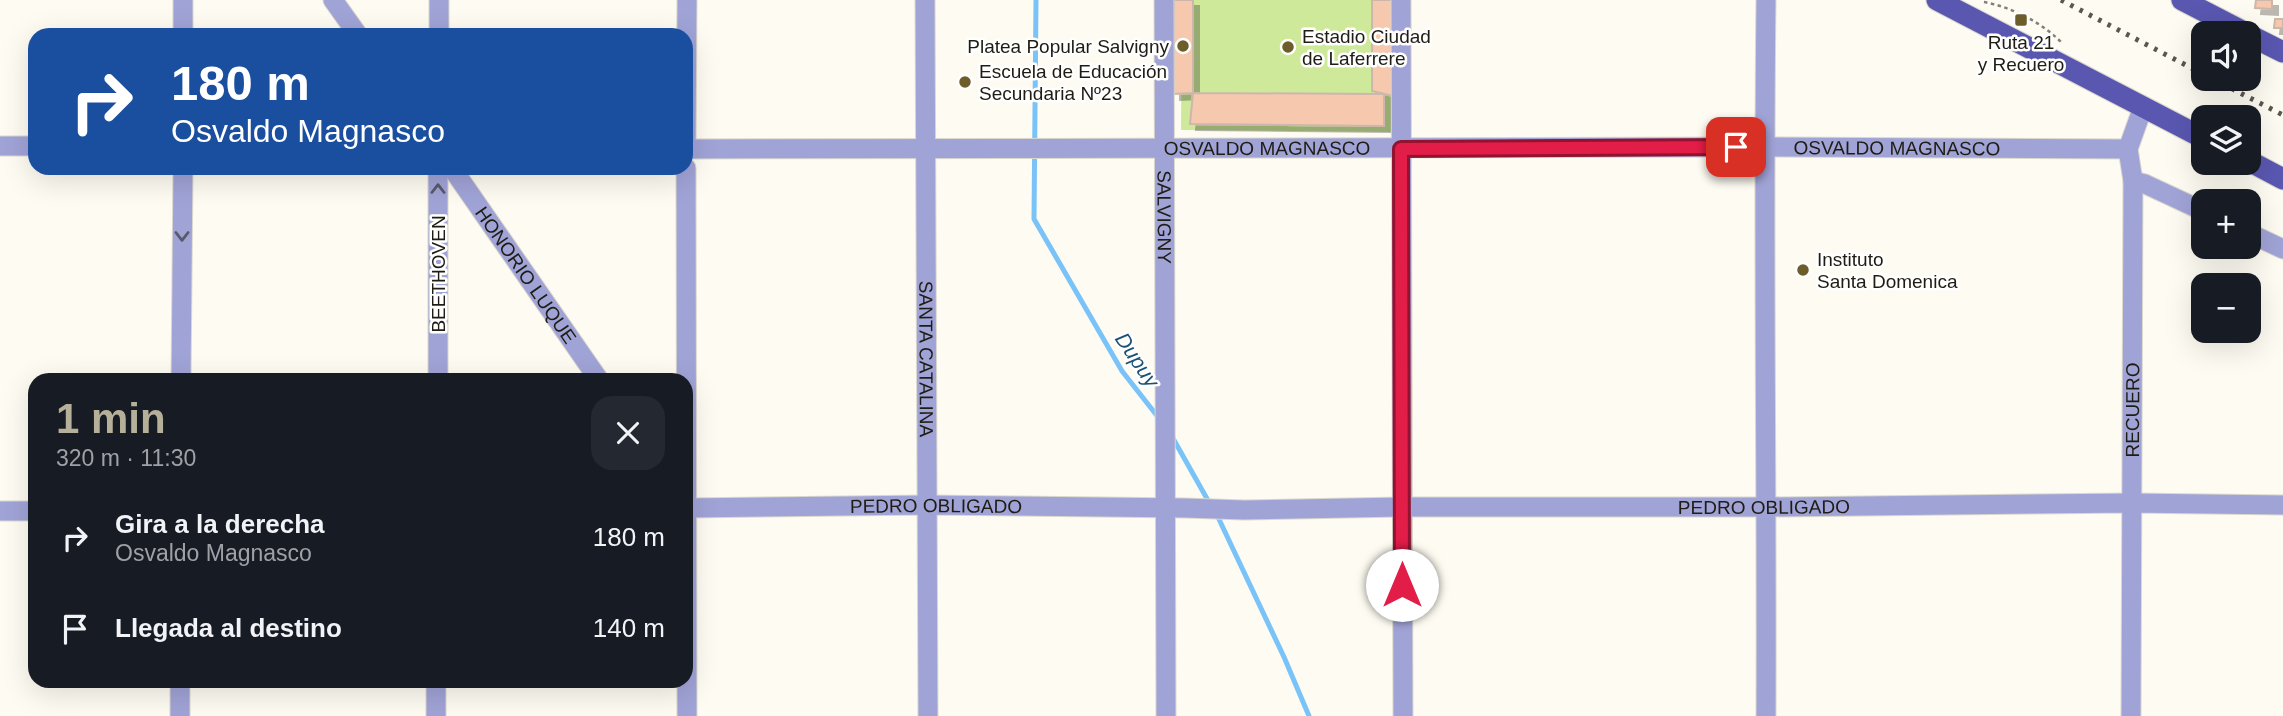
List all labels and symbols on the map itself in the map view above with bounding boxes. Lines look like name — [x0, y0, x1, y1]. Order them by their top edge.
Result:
marker: Ruta 21 y Recuero — [2013, 12, 2029, 28]
place label: Estadio Ciudad de Laferrere — [1302, 26, 1431, 69]
place label: Ruta 21 y Recuero — [1978, 32, 2064, 75]
place label: Platea Popular Salvigny — [967, 36, 1169, 57]
marker: Platea Popular Salvigny — [1175, 38, 1191, 54]
marker: Estadio Ciudad de Laferrere — [1280, 39, 1296, 55]
place label: Escuela de Educación Secundaria Nº23 — [979, 61, 1167, 104]
marker: Escuela de Educación Secundaria Nº23 — [957, 74, 973, 90]
pin — [1706, 117, 1766, 177]
street label: OSVALDO MAGNASCO — [1794, 137, 2000, 159]
street label: OSVALDO MAGNASCO — [1164, 138, 1370, 159]
street label: SALVIGNY — [1153, 170, 1175, 264]
one-way arrow — [430, 183, 446, 194]
street label: HONORIO LUQUE — [471, 203, 580, 348]
street label: BEETHOVEN — [428, 215, 449, 333]
one-way arrow — [175, 231, 190, 242]
place label: Instituto Santa Domenica — [1817, 249, 1958, 292]
marker: Instituto Santa Domenica — [1795, 262, 1811, 278]
street label: SANTA CATALINA — [915, 281, 937, 438]
water label: Dupuy — [1111, 328, 1165, 393]
street label: RECUERO — [2122, 362, 2143, 458]
street label: PEDRO OBLIGADO — [850, 495, 1022, 517]
street label: PEDRO OBLIGADO — [1678, 496, 1850, 518]
position arrow — [1365, 548, 1439, 622]

